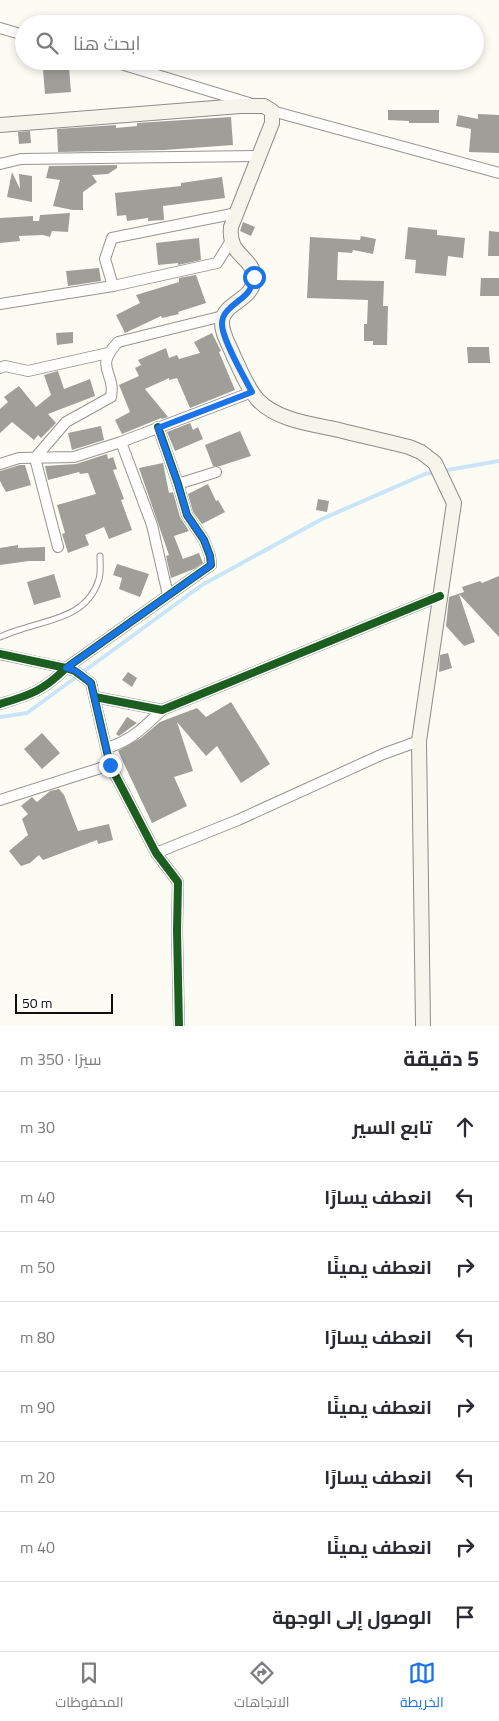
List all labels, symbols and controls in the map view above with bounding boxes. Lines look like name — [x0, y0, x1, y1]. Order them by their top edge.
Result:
search box — [15, 15, 484, 70]
text: ابحث هنا — [73, 25, 141, 61]
icon: search — [33, 29, 61, 57]
route start — [243, 266, 266, 289]
route end — [99, 754, 122, 777]
text: 50 m — [22, 990, 52, 1016]
scale bar — [15, 991, 112, 1014]
text: 5 دقيقة — [403, 1039, 479, 1078]
text: سيرًا · 350 m — [20, 1044, 101, 1074]
text: تابع السير — [352, 1109, 432, 1145]
text: 30 m — [20, 1112, 55, 1142]
icon: ahead — [451, 1113, 479, 1141]
text: انعطف يسارًا — [324, 1179, 432, 1215]
text: 40 m — [20, 1182, 55, 1212]
icon: left — [451, 1183, 479, 1211]
text: انعطف يمينًا — [327, 1249, 432, 1285]
text: 50 m — [20, 1252, 55, 1282]
icon: right — [451, 1253, 479, 1281]
text: انعطف يسارًا — [324, 1319, 432, 1355]
text: 80 m — [20, 1322, 55, 1352]
icon: left — [451, 1323, 479, 1351]
text: انعطف يمينًا — [327, 1389, 432, 1425]
text: 90 m — [20, 1392, 55, 1422]
icon: right — [451, 1393, 479, 1421]
text: انعطف يسارًا — [324, 1459, 432, 1495]
text: 20 m — [20, 1462, 55, 1492]
icon: left — [451, 1463, 479, 1491]
text: انعطف يمينًا — [327, 1529, 432, 1565]
text: 40 m — [20, 1532, 55, 1562]
icon: right — [451, 1533, 479, 1561]
text: الوصول إلى الوجهة — [272, 1599, 432, 1635]
icon: arrive — [451, 1603, 479, 1631]
tab: المحفوظات — [55, 1659, 123, 1715]
tab: الاتجاهات — [234, 1659, 289, 1715]
tab: الخريطة — [400, 1659, 444, 1715]

